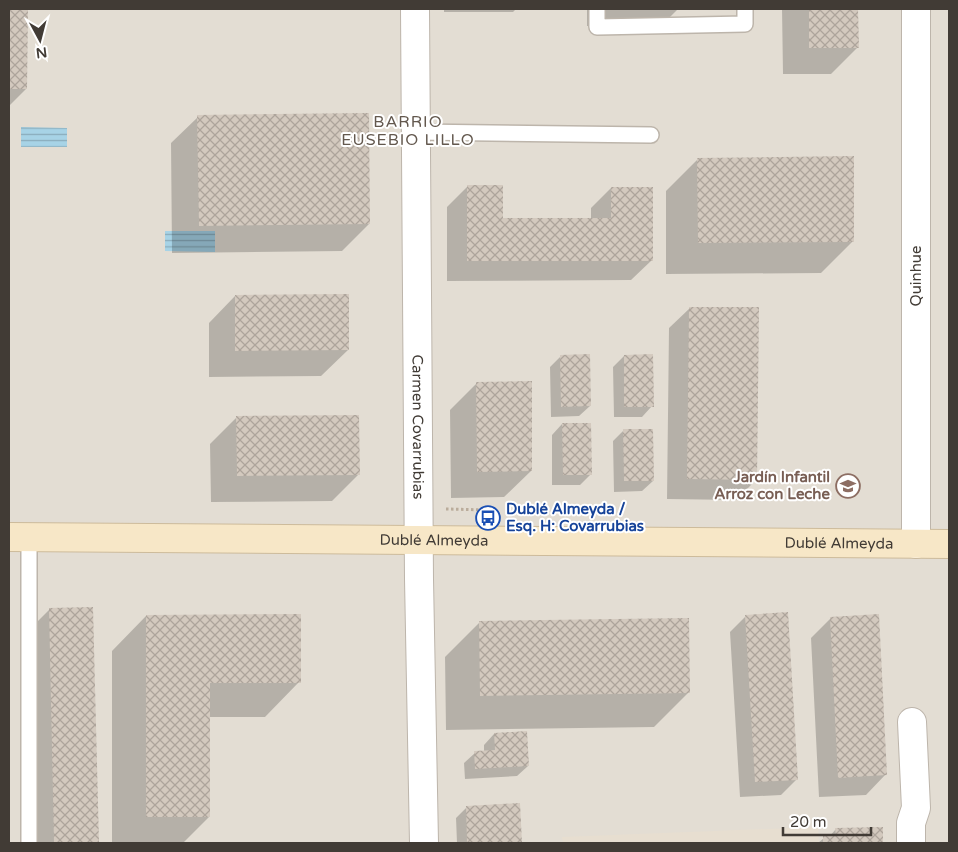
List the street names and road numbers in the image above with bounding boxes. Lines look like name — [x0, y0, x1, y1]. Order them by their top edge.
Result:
street label: Quinhue — [907, 246, 925, 306]
street label: Carmen Covarrubias — [408, 354, 427, 500]
street label: Dublé Almeyda — [380, 531, 488, 550]
street label: Dublé Almeyda — [784, 534, 893, 553]

